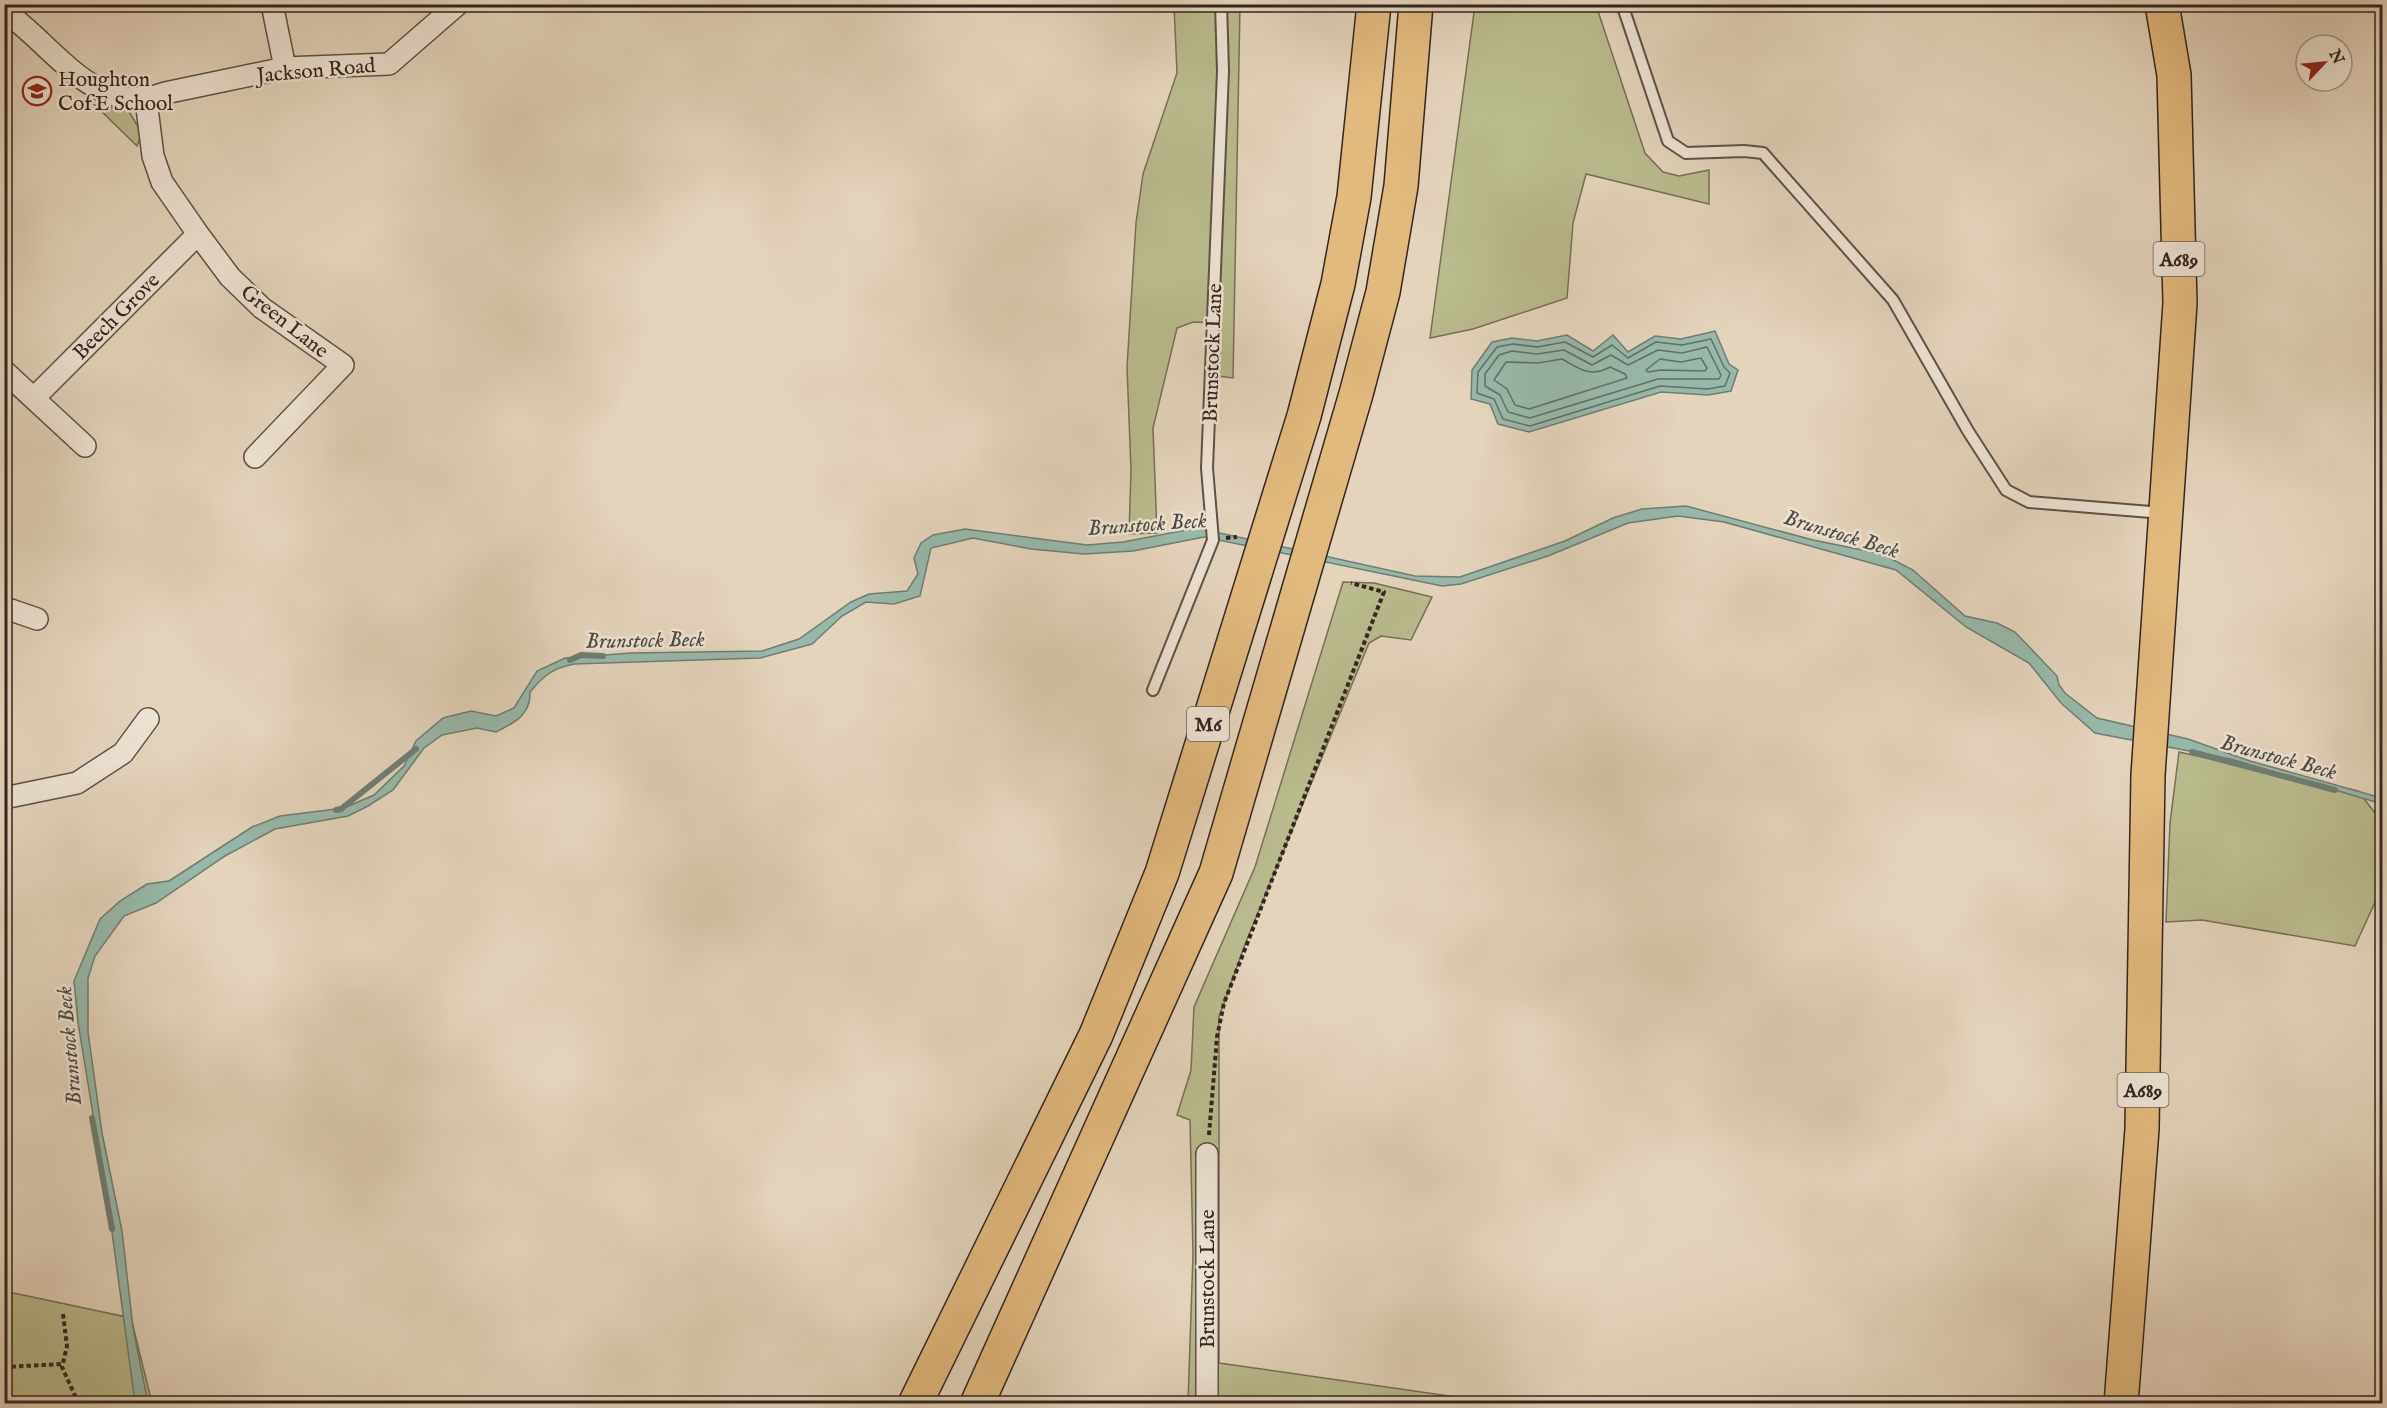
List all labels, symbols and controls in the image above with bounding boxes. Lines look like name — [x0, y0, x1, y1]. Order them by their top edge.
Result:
north arrow — [2294, 33, 2354, 93]
text: N — [2323, 46, 2348, 68]
street label: Jackson Road — [254, 53, 377, 90]
place label: Houghton CofE School — [58, 67, 173, 118]
school or university icon: Houghton CofE School — [21, 75, 53, 107]
road number: A689 — [2154, 242, 2204, 276]
street label: Beech Grove — [68, 268, 167, 366]
street label: Green Lane — [235, 279, 334, 365]
street label: Brunstock Lane — [1198, 283, 1229, 423]
water label: Brunstock Beck — [1780, 504, 1903, 566]
water label: Brunstock Beck — [1087, 507, 1208, 543]
water label: Brunstock Beck — [585, 626, 705, 656]
road number: M6 — [1187, 707, 1229, 741]
water label: Brunstock Beck — [2217, 729, 2340, 787]
water label: Brunstock Beck — [51, 985, 89, 1107]
road number: A689 — [2118, 1073, 2168, 1107]
street label: Brunstock Lane — [1195, 1209, 1222, 1349]

